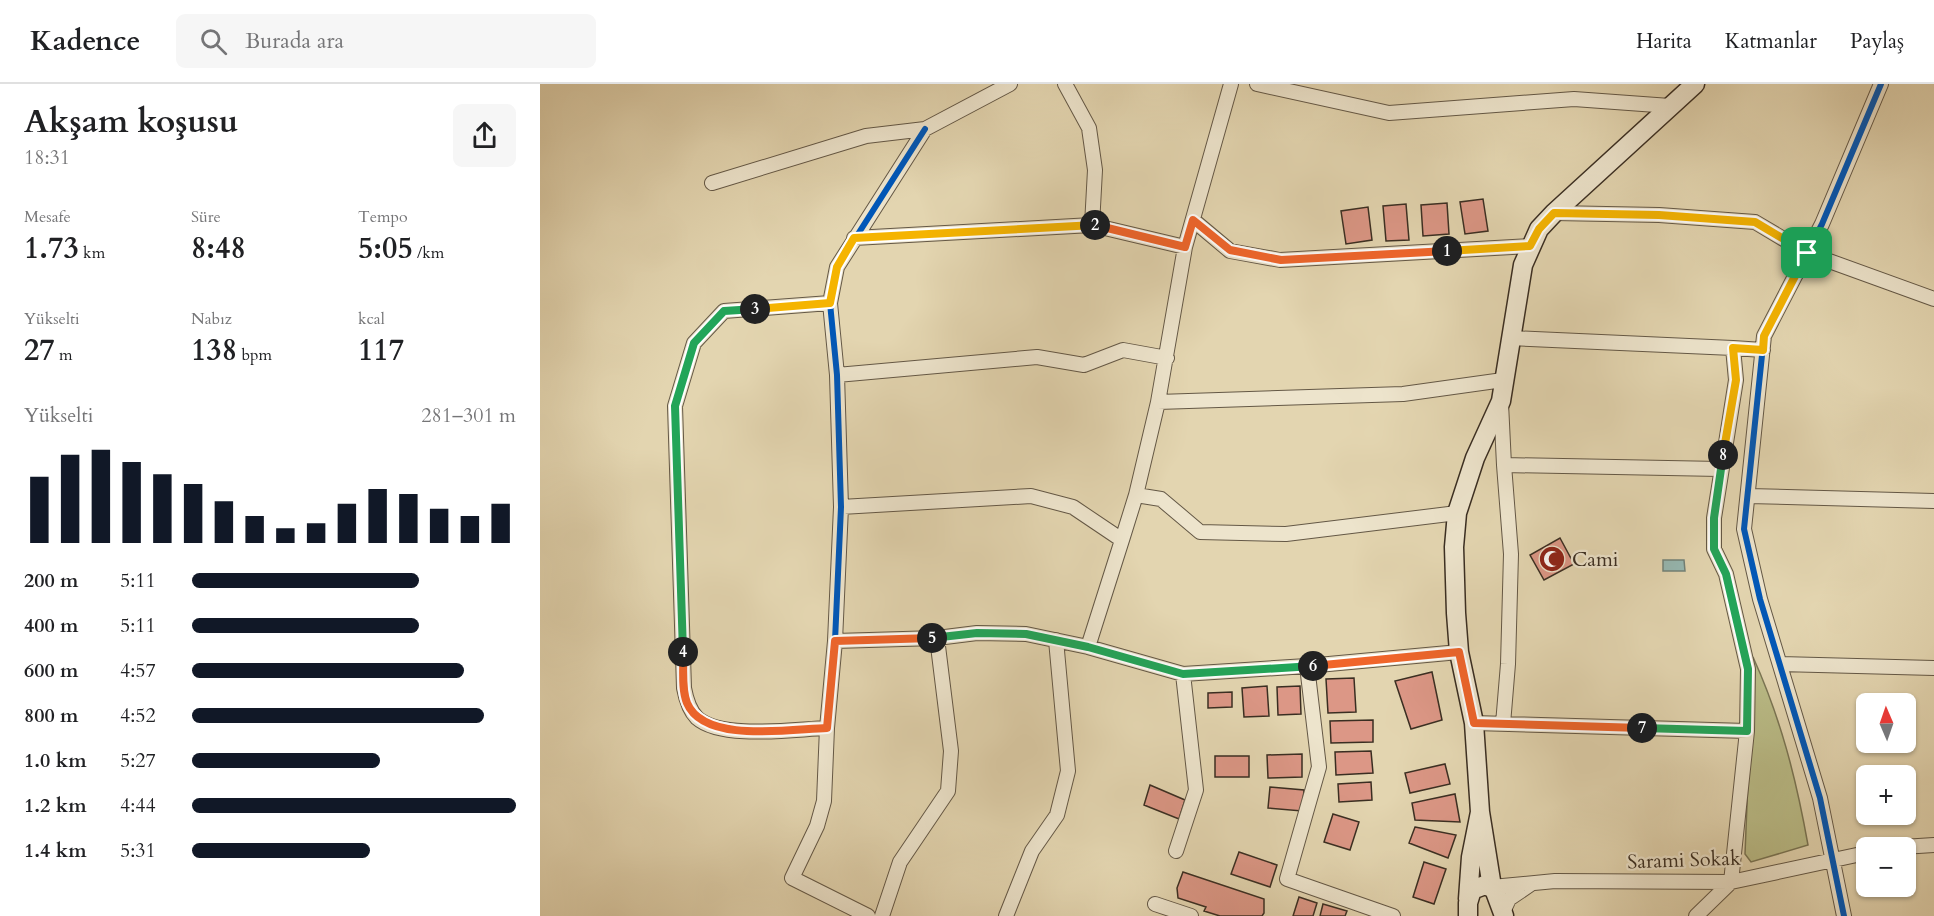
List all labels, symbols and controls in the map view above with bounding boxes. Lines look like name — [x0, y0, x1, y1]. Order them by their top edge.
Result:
search box — [176, 14, 596, 68]
text: Kadence — [30, 22, 140, 60]
icon: search — [197, 25, 230, 58]
text: Burada ara — [245, 26, 344, 56]
text: Harita — [1636, 27, 1692, 56]
text: Katmanlar — [1725, 27, 1817, 56]
text: Paylaş — [1850, 27, 1904, 56]
text: Akşam koşusu — [24, 99, 238, 144]
button: share — [453, 104, 516, 167]
text: 18:31 — [24, 144, 70, 171]
text: Mesafe — [24, 206, 71, 228]
text: Süre — [191, 206, 221, 228]
text: Tempo — [358, 206, 408, 228]
pin: 2 — [1080, 210, 1110, 240]
text: 2 — [1091, 214, 1099, 236]
pin — [1781, 227, 1832, 278]
text: 1.73 — [24, 228, 79, 269]
text: 8:48 — [191, 228, 246, 269]
text: 5:05 — [358, 228, 413, 269]
pin: 1 — [1432, 236, 1462, 266]
icon: arrive — [1790, 236, 1823, 269]
text: 1 — [1443, 240, 1451, 262]
text: km — [79, 242, 105, 264]
text: /km — [413, 242, 444, 264]
pin: 3 — [740, 294, 770, 324]
text: 3 — [751, 298, 759, 320]
text: Yükselti — [24, 308, 80, 330]
text: Nabız — [191, 308, 232, 330]
text: kcal — [358, 308, 385, 330]
text: 27 — [24, 330, 55, 371]
text: 138 — [191, 330, 237, 371]
text: 117 — [358, 330, 404, 371]
text: m — [55, 344, 73, 366]
text: bpm — [237, 344, 272, 366]
text: Yükselti — [24, 402, 93, 429]
text: 281–301 m — [421, 402, 516, 429]
pin: 8 — [1708, 440, 1738, 470]
text: 8 — [1719, 444, 1727, 466]
mosque icon: Cami — [1537, 544, 1567, 574]
place label: Cami — [1572, 546, 1619, 573]
text: 200 m — [24, 567, 79, 594]
text: 5:11 — [120, 567, 156, 594]
text: 400 m — [24, 612, 79, 639]
text: 5:11 — [120, 612, 156, 639]
pin: 5 — [917, 623, 947, 653]
text: 5 — [928, 627, 936, 649]
pin: 4 — [668, 637, 698, 667]
text: 4 — [679, 641, 687, 663]
pin: 6 — [1298, 651, 1328, 681]
text: 6 — [1309, 655, 1317, 677]
text: 600 m — [24, 657, 79, 684]
text: 4:57 — [120, 657, 156, 684]
north arrow — [1856, 693, 1916, 753]
map controls — [1856, 693, 1916, 897]
text: 800 m — [24, 702, 79, 729]
text: 4:52 — [120, 702, 156, 729]
pin: 7 — [1627, 713, 1657, 743]
text: 7 — [1638, 717, 1646, 739]
text: 1.0 km — [24, 747, 87, 774]
text: 5:27 — [120, 747, 156, 774]
button: + — [1856, 765, 1916, 825]
text: 1.2 km — [24, 792, 87, 819]
text: 4:44 — [120, 792, 156, 819]
text: 1.4 km — [24, 837, 87, 864]
text: 5:31 — [120, 837, 156, 864]
button: − — [1856, 837, 1916, 897]
street label: Sarami Sokak — [1627, 845, 1741, 875]

